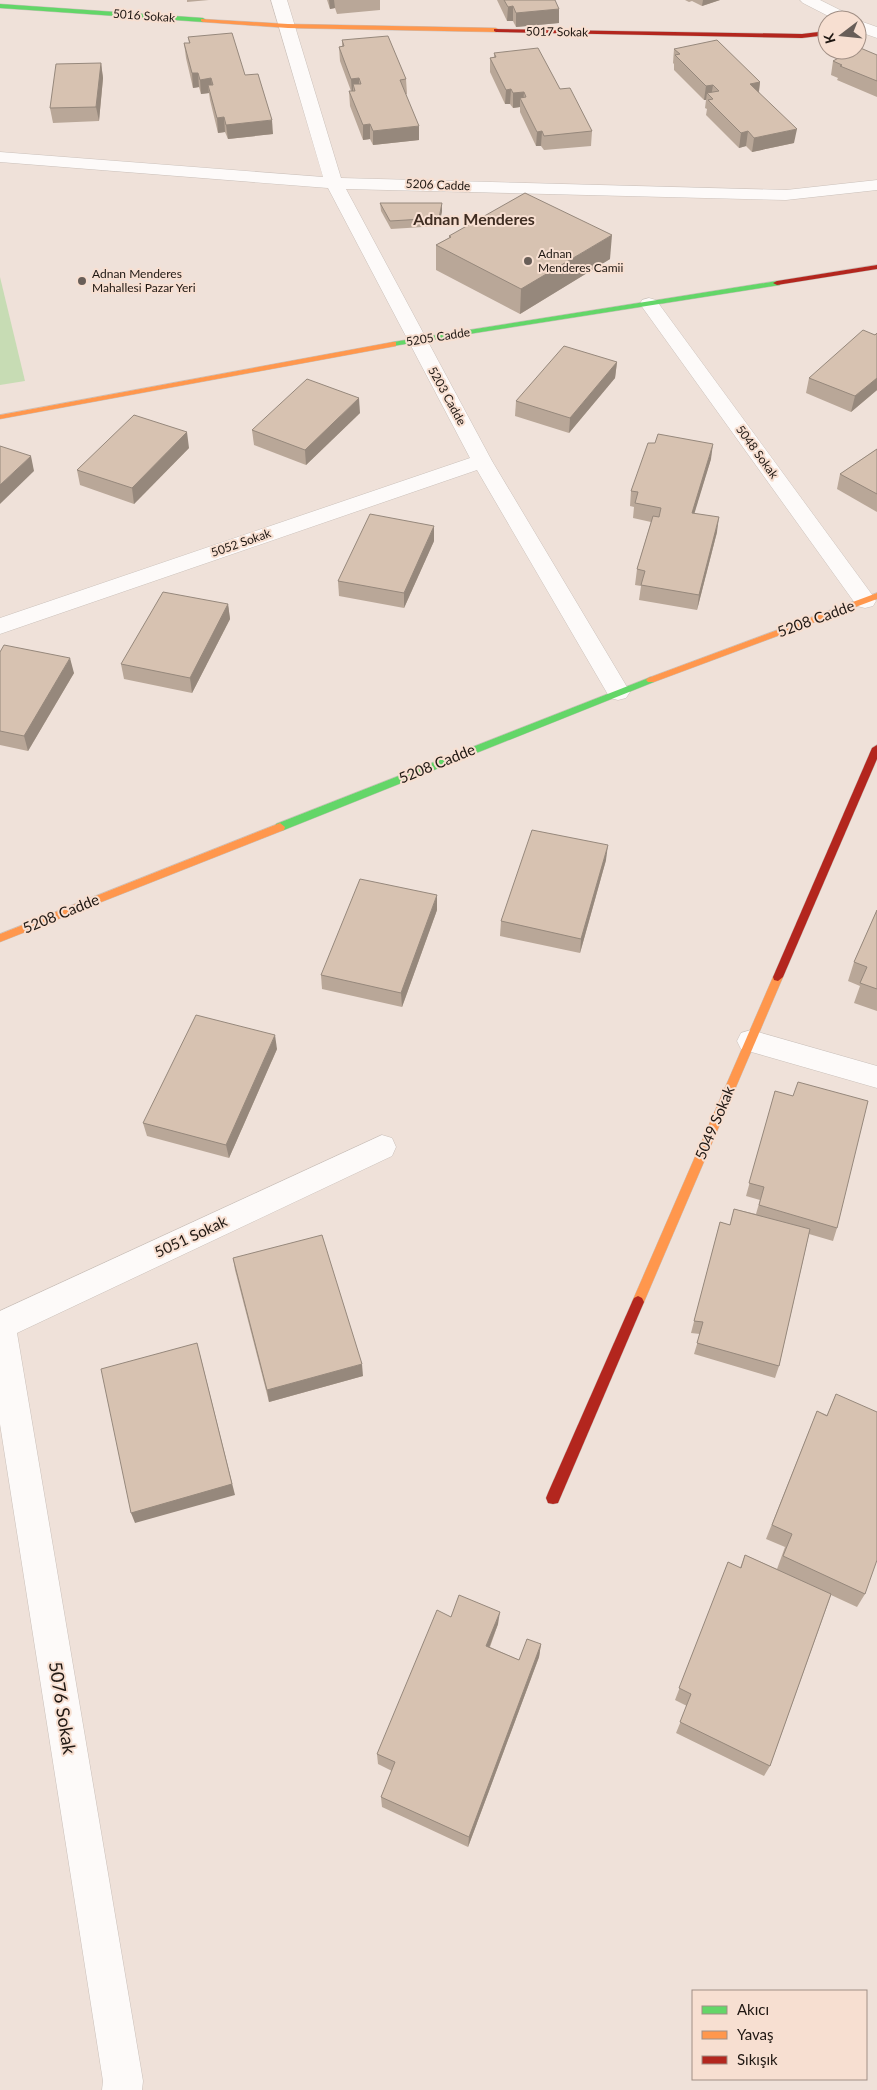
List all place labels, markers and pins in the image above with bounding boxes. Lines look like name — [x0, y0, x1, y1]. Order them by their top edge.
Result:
place label: Adnan Menderes Camii — [538, 246, 624, 275]
marker: Adnan Menderes Camii — [522, 255, 534, 267]
place label: Adnan Menderes Mahallesi Pazar Yeri — [92, 266, 196, 295]
marker: Adnan Menderes Mahallesi Pazar Yeri — [76, 275, 88, 287]

